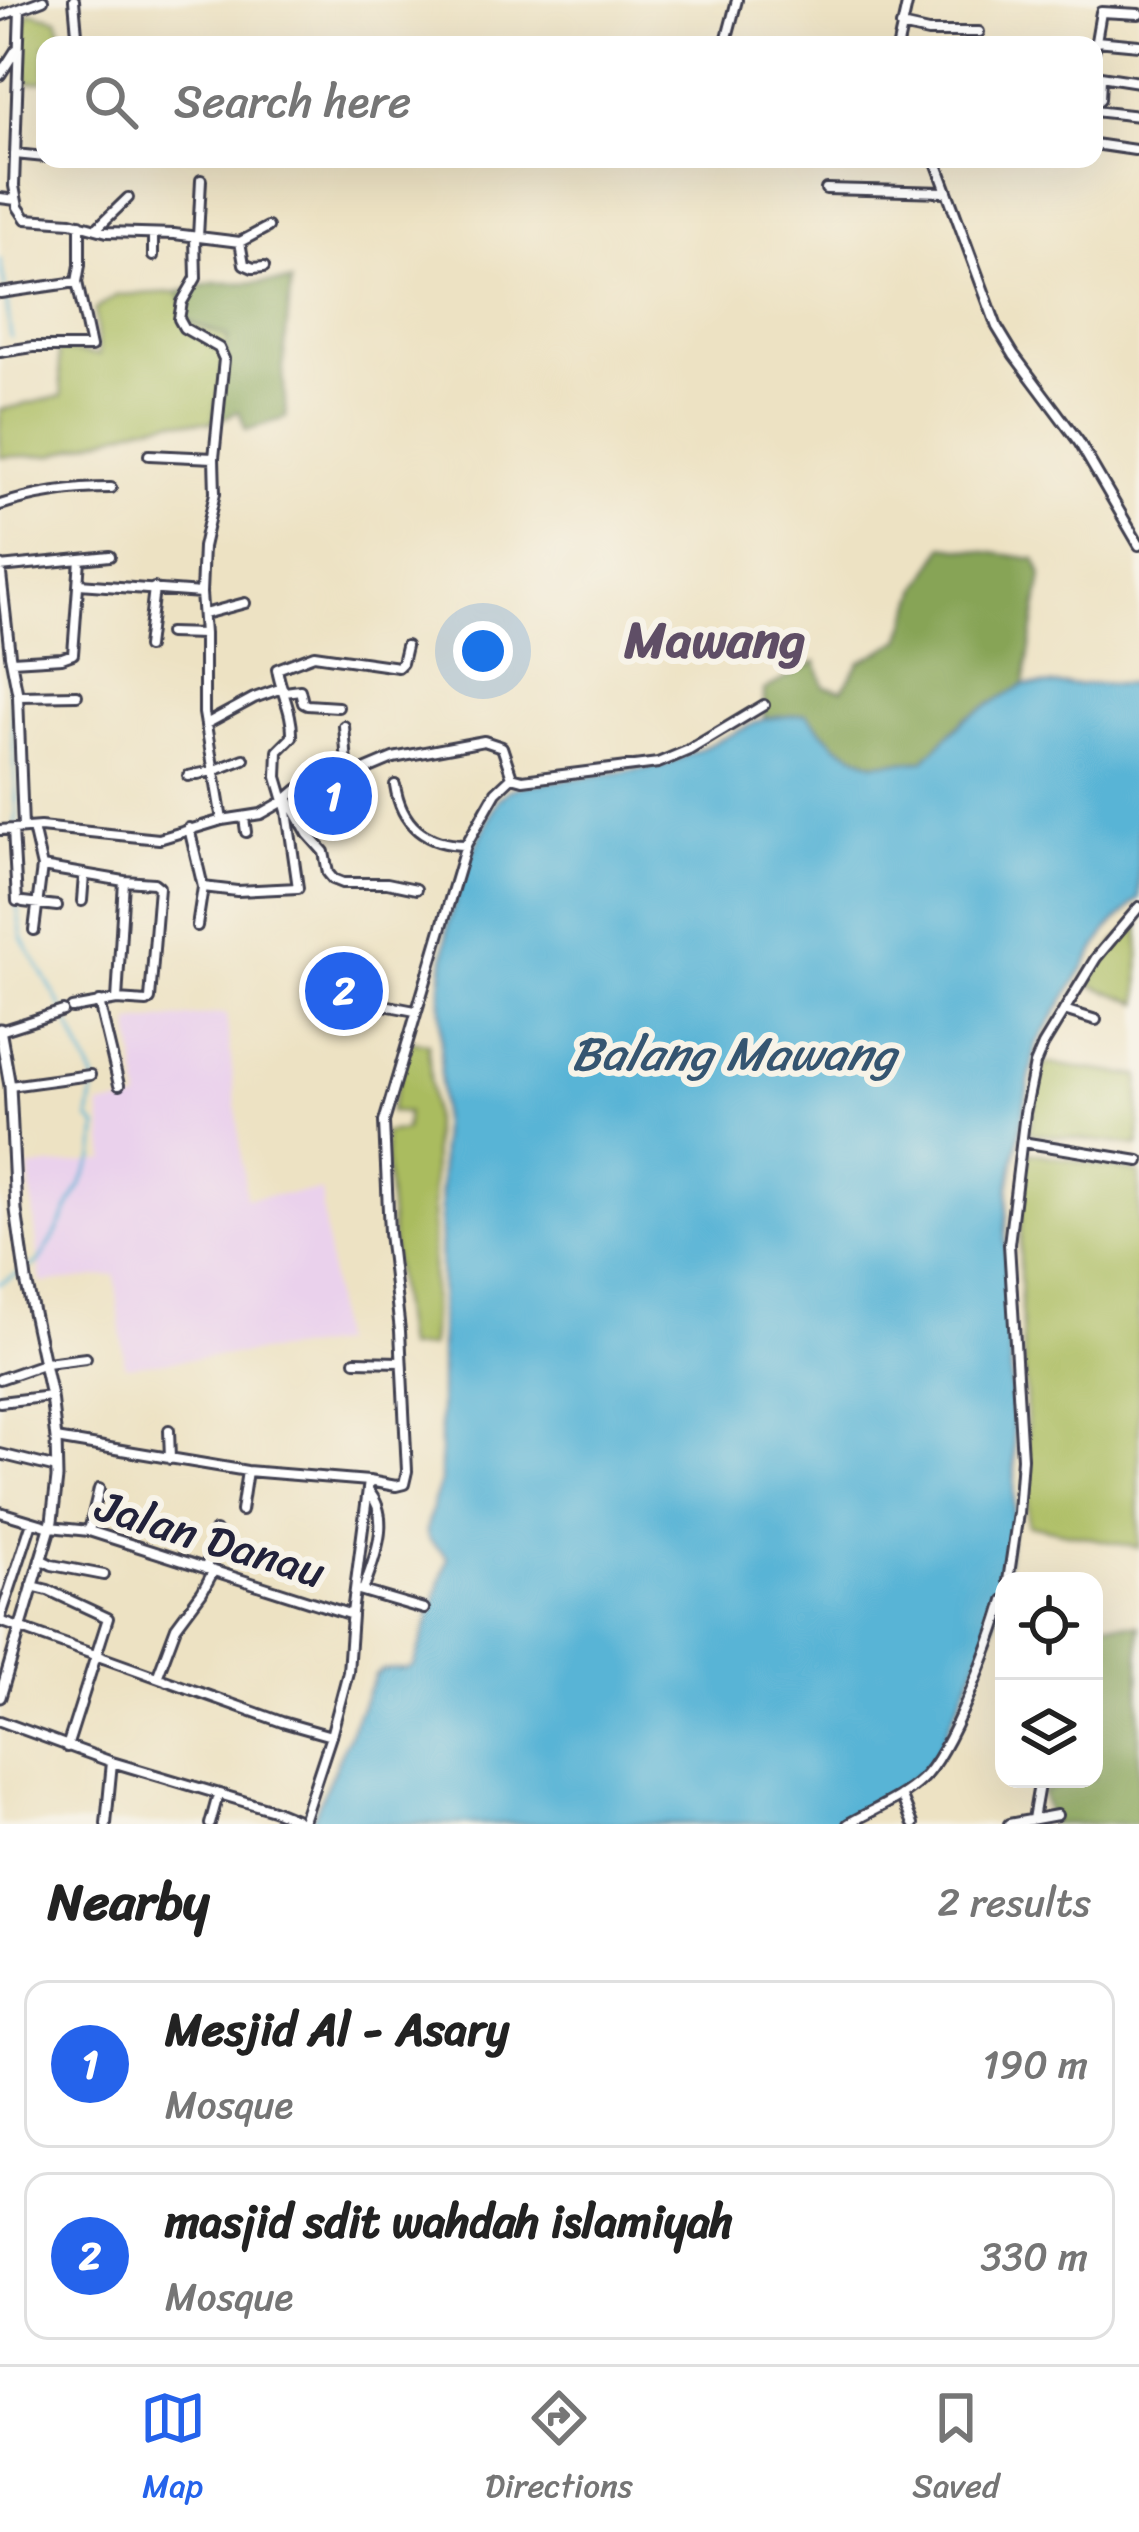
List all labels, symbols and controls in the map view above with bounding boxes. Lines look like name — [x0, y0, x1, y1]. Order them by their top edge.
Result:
search box — [36, 36, 1103, 168]
text: Search here — [174, 62, 411, 142]
icon: search — [78, 69, 144, 135]
district label: Mawang — [623, 595, 806, 685]
your location — [453, 621, 513, 681]
pin: 1 — [294, 751, 372, 841]
pin: 2 — [305, 946, 383, 1036]
water label: Balang Mawang — [571, 1011, 900, 1096]
street label: Jalan Danau — [84, 1466, 335, 1612]
map controls — [995, 1572, 1103, 1788]
button: locate — [995, 1572, 1103, 1680]
button: layers — [995, 1680, 1103, 1788]
text: Nearby — [48, 1857, 209, 1947]
text: 2 results — [937, 1868, 1091, 1937]
text: Mesjid Al - Asary — [165, 1990, 509, 2070]
text: 1 — [82, 2030, 98, 2099]
text: 190 m — [983, 2030, 1088, 2099]
text: Mosque — [165, 2070, 293, 2139]
text: masjid sdit wahdah islamiyah — [165, 2182, 733, 2262]
text: 2 — [79, 2222, 101, 2291]
text: 330 m — [980, 2222, 1088, 2291]
text: Mosque — [165, 2262, 293, 2331]
tab: Map — [140, 2385, 206, 2515]
tab: Directions — [485, 2385, 633, 2515]
tab: Saved — [912, 2385, 999, 2515]

